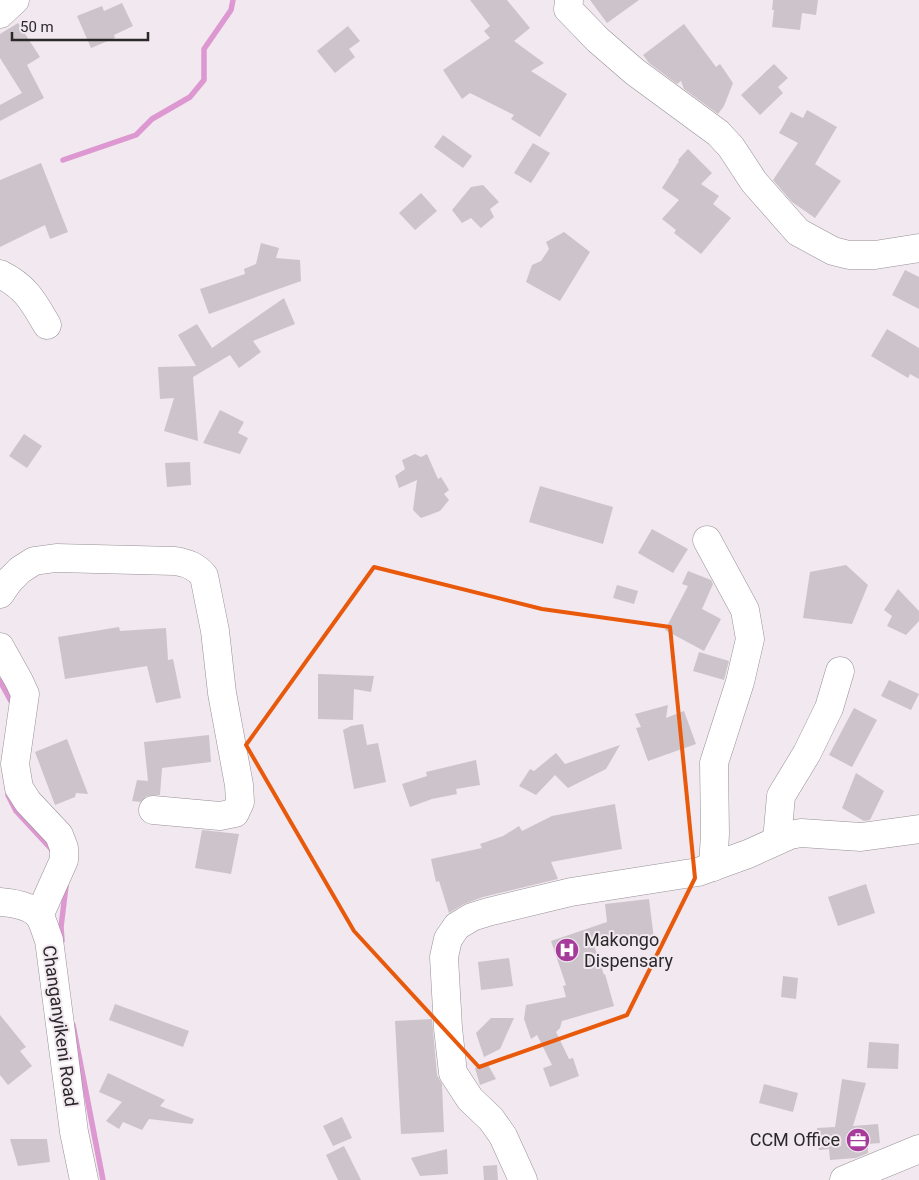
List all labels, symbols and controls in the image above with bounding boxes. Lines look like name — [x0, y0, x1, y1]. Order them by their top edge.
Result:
scale bar — [12, 10, 149, 42]
text: 50 m — [20, 18, 54, 36]
place label: Makongo Dispensary — [584, 929, 673, 971]
hospital icon: Makongo Dispensary — [554, 937, 580, 963]
street label: Changanyikeni Road — [39, 944, 82, 1108]
office icon: CCM Office — [845, 1127, 871, 1153]
place label: CCM Office — [750, 1129, 840, 1150]

